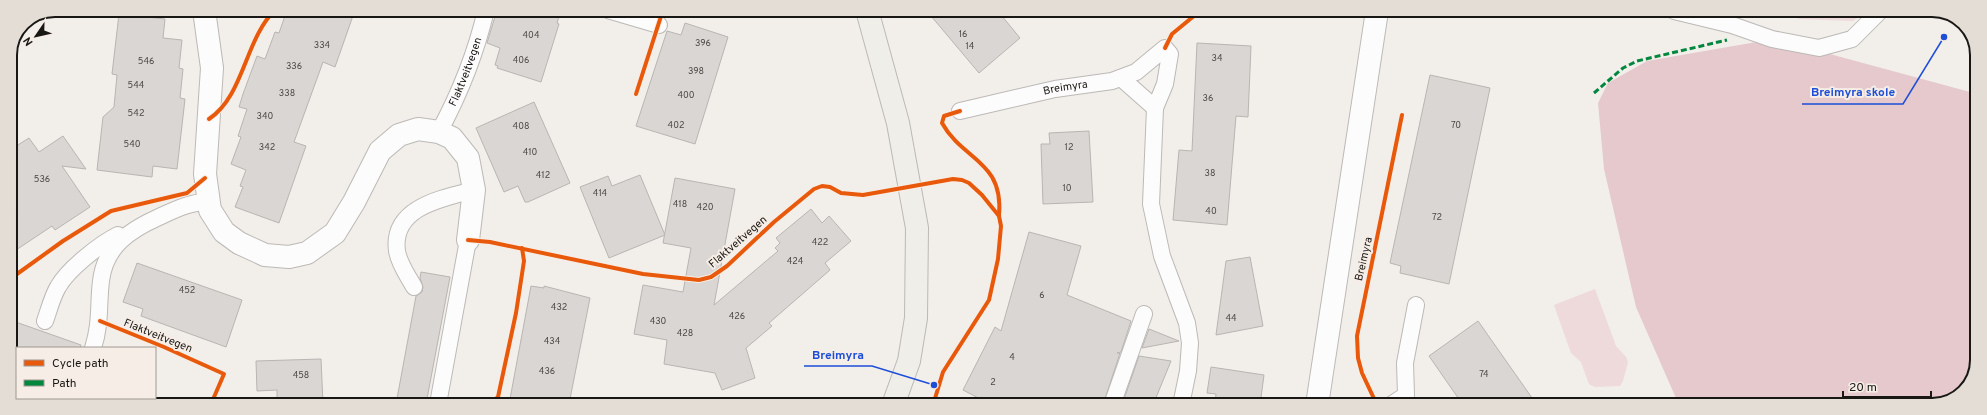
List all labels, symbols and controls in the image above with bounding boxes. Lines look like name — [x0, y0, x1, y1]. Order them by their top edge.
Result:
north arrow — [16, 16, 56, 56]
house number: 16 — [959, 29, 967, 40]
house number: 404 — [523, 30, 540, 41]
text: N — [21, 34, 37, 48]
street label: Flaktveitvegen — [446, 36, 485, 109]
house number: 396 — [695, 38, 711, 49]
house number: 334 — [314, 40, 331, 51]
house number: 14 — [966, 41, 975, 52]
house number: 34 — [1211, 53, 1223, 64]
house number: 406 — [513, 55, 529, 66]
house number: 546 — [138, 56, 154, 67]
house number: 336 — [286, 61, 302, 72]
house number: 398 — [688, 66, 704, 77]
street label: Breimyra — [1042, 77, 1089, 99]
house number: 544 — [128, 80, 145, 91]
callout: Breimyra skole — [1802, 80, 1903, 104]
text: Breimyra skole — [1811, 85, 1895, 101]
house number: 338 — [279, 88, 295, 99]
house number: 400 — [677, 90, 695, 101]
house number: 36 — [1203, 93, 1213, 104]
house number: 542 — [128, 108, 144, 119]
house number: 340 — [257, 111, 274, 122]
house number: 402 — [668, 120, 684, 131]
house number: 70 — [1451, 120, 1461, 131]
house number: 408 — [513, 121, 529, 132]
house number: 540 — [123, 139, 141, 150]
house number: 342 — [259, 142, 275, 153]
house number: 12 — [1065, 142, 1073, 153]
house number: 410 — [523, 147, 538, 158]
house number: 38 — [1205, 168, 1215, 179]
house number: 412 — [536, 170, 550, 181]
house number: 536 — [34, 174, 50, 185]
house number: 10 — [1062, 183, 1072, 194]
house number: 414 — [593, 188, 608, 199]
house number: 418 — [673, 199, 687, 210]
house number: 420 — [697, 202, 714, 213]
house number: 40 — [1205, 206, 1217, 217]
house number: 72 — [1432, 212, 1442, 223]
street label: Flaktveitvegen — [706, 213, 770, 271]
street label: Breimyra — [1352, 235, 1376, 283]
house number: 422 — [812, 237, 828, 248]
house number: 424 — [787, 256, 804, 267]
house number: 452 — [179, 285, 195, 296]
house number: 6 — [1039, 290, 1045, 301]
house number: 432 — [551, 302, 567, 313]
house number: 426 — [729, 311, 745, 322]
house number: 44 — [1225, 313, 1237, 324]
street label: Flaktveitvegen — [122, 316, 194, 356]
house number: 430 — [650, 316, 667, 327]
house number: 428 — [677, 328, 693, 339]
house number: 434 — [544, 336, 561, 347]
callout: Breimyra — [804, 342, 872, 366]
legend — [16, 347, 156, 399]
text: Breimyra — [812, 348, 864, 364]
house number: 4 — [1009, 352, 1015, 363]
text: Cycle path — [52, 356, 109, 372]
house number: 436 — [539, 366, 555, 377]
house number: 74 — [1479, 369, 1489, 380]
house number: 458 — [293, 370, 309, 381]
scale bar — [1843, 373, 1931, 399]
text: Path — [52, 376, 77, 392]
house number: 2 — [990, 377, 996, 388]
text: 20 m — [1849, 380, 1877, 396]

